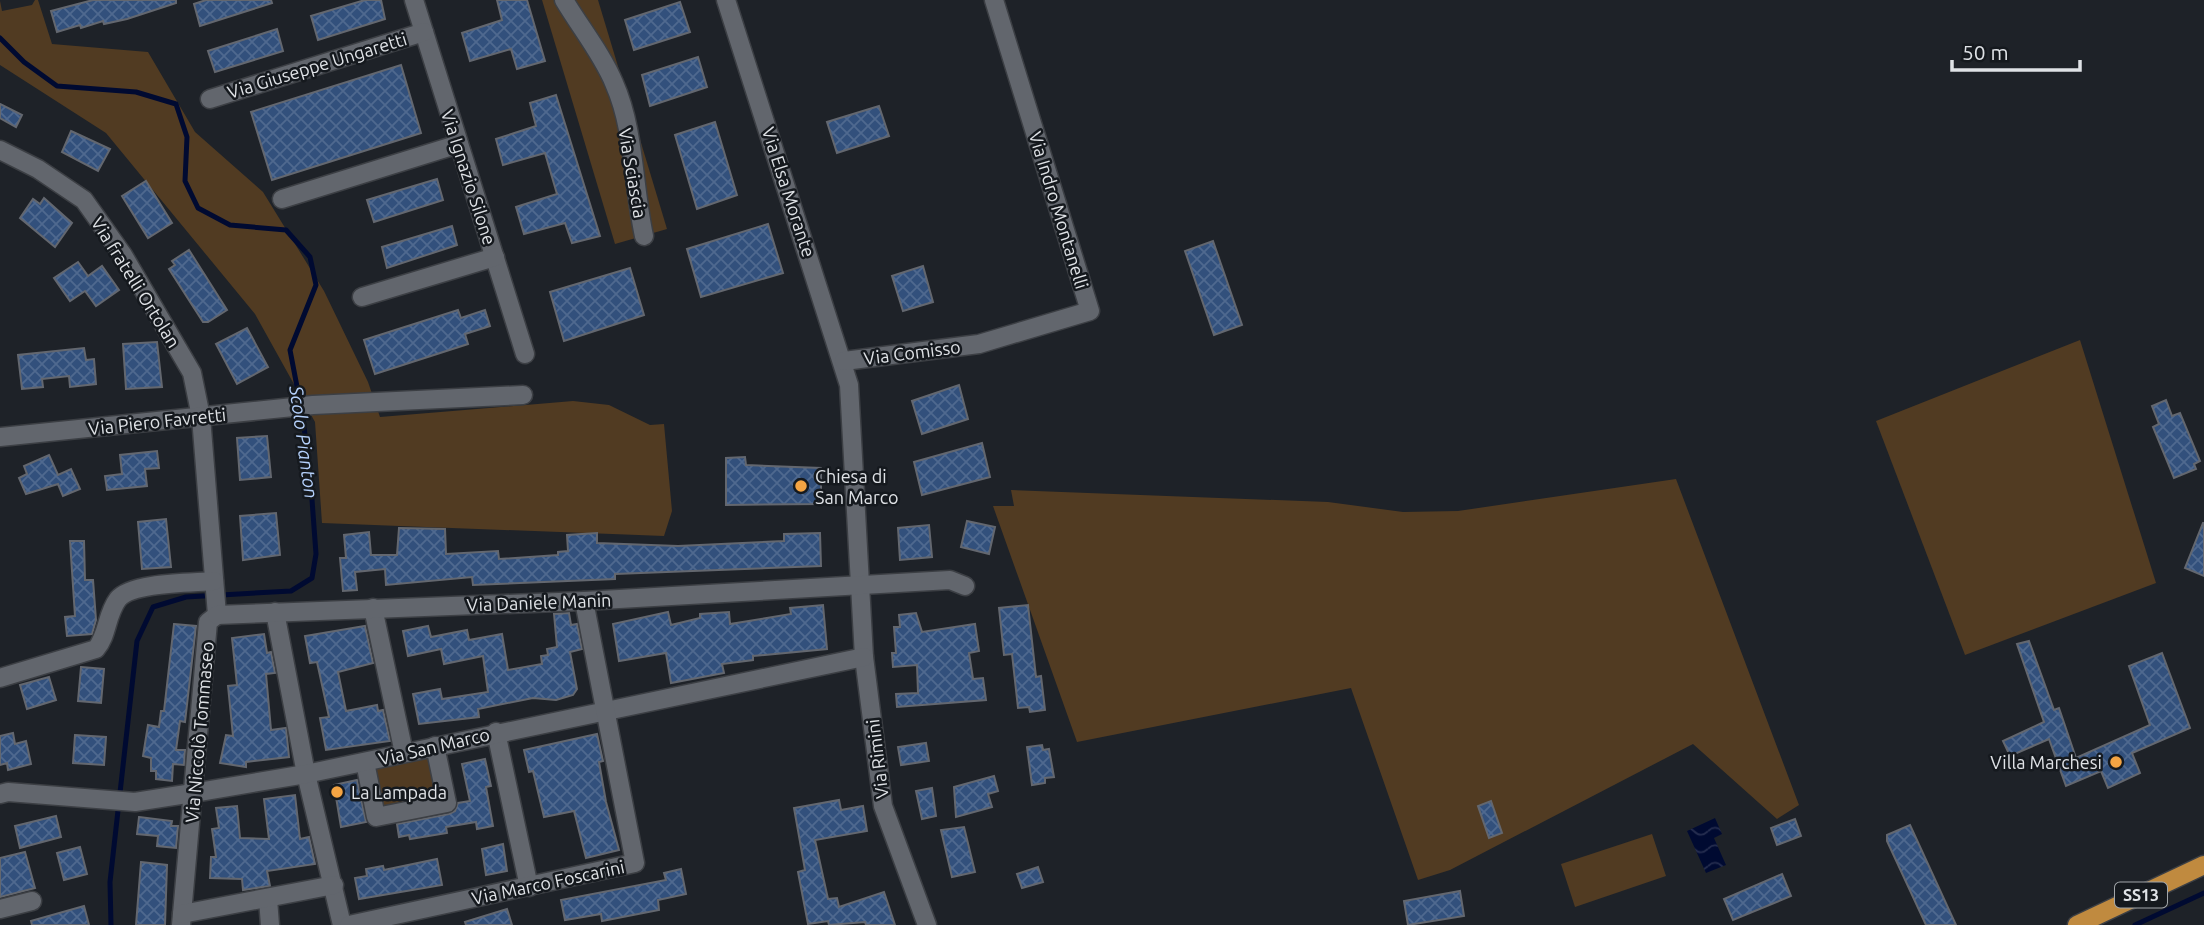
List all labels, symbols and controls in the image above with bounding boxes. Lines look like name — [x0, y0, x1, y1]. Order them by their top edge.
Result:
street label: Via Giuseppe Ungaretti — [225, 28, 409, 102]
scale bar — [1952, 28, 2080, 72]
text: 50 m — [1962, 40, 2009, 64]
street label: Via Ignazio Silone — [438, 107, 500, 247]
street label: Via Elsa Morante — [759, 125, 819, 259]
street label: Via Sciascia — [615, 126, 651, 220]
street label: Via Indro Montanelli — [1026, 129, 1092, 291]
street label: Via fratelli Ortolan — [88, 213, 184, 351]
street label: Via Comisso — [862, 336, 962, 368]
water label: Scolo Pianton — [285, 383, 323, 500]
street label: Via Piero Favretti — [87, 404, 227, 438]
place label: Chiesa di San Marco — [815, 466, 899, 507]
marker: Chiesa di San Marco — [793, 478, 809, 494]
street label: Via Daniele Manin — [466, 589, 612, 615]
street label: Via Niccolò Tommaseo — [181, 641, 217, 823]
street label: Via Rimini — [862, 718, 892, 800]
street label: Via San Marco — [377, 724, 491, 768]
place label: Villa Marchesi — [1990, 752, 2102, 772]
marker: Villa Marchesi — [2108, 754, 2124, 770]
place label: La Lampada — [351, 782, 447, 802]
marker: La Lampada — [329, 784, 345, 800]
street label: Via Marco Foscarini — [470, 856, 626, 908]
road number: SS13 — [2115, 882, 2167, 908]

